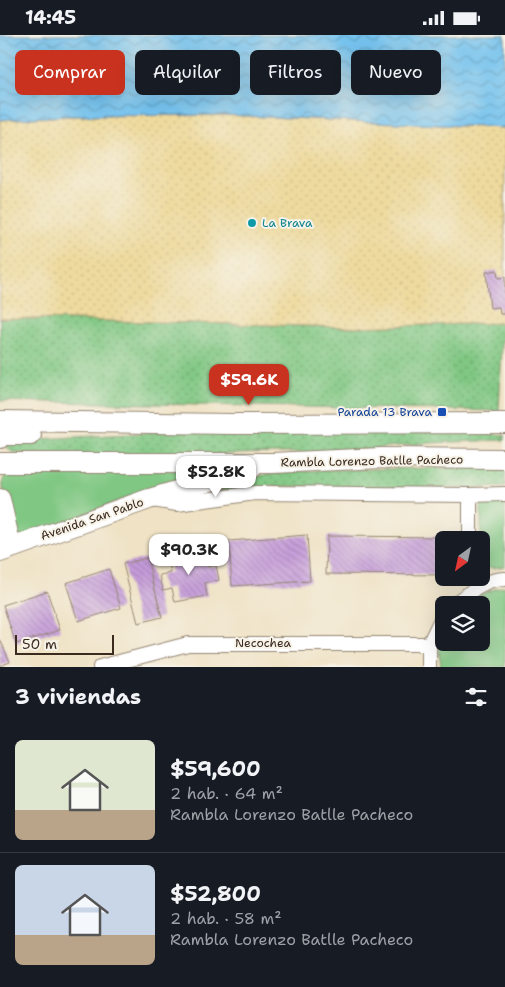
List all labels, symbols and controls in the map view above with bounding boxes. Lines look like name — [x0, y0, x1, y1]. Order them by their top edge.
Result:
text: 14:45 — [25, 5, 76, 30]
chip: Comprar — [15, 50, 125, 95]
chip: Alquilar — [135, 50, 240, 95]
chip: Filtros — [250, 50, 341, 95]
chip: Nuevo — [351, 50, 441, 95]
place label: La Brava — [262, 215, 313, 231]
marker: La Brava — [246, 217, 258, 229]
pin: $59.6K — [208, 363, 290, 406]
text: $59.6K — [220, 369, 278, 390]
place label: Parada 13 Brava — [337, 404, 433, 420]
marker: Parada 13 Brava — [436, 406, 448, 418]
street label: Rambla Lorenzo Batlle Pacheco — [281, 451, 463, 471]
pin: $52.8K — [175, 455, 257, 498]
text: $52.8K — [187, 461, 245, 482]
street label: Avenida San Pablo — [38, 494, 146, 544]
north arrow — [435, 531, 490, 586]
map controls — [435, 531, 490, 651]
pin: $90.3K — [148, 533, 230, 576]
text: $90.3K — [160, 539, 218, 560]
button: layers — [435, 596, 490, 651]
scale bar — [15, 632, 114, 655]
text: 50 m — [22, 635, 57, 653]
street label: Necochea — [235, 635, 292, 651]
text: 3 viviendas — [15, 683, 141, 711]
icon: filters — [462, 683, 490, 711]
text: $59,600 — [170, 755, 261, 783]
icon: home — [55, 760, 115, 820]
text: 2 hab. · 64 m² — [170, 783, 283, 804]
text: Rambla Lorenzo Batlle Pacheco — [170, 804, 413, 825]
text: $52,800 — [170, 880, 261, 908]
icon: home — [55, 885, 115, 945]
text: 2 hab. · 58 m² — [170, 908, 282, 929]
text: Rambla Lorenzo Batlle Pacheco — [170, 929, 413, 950]

